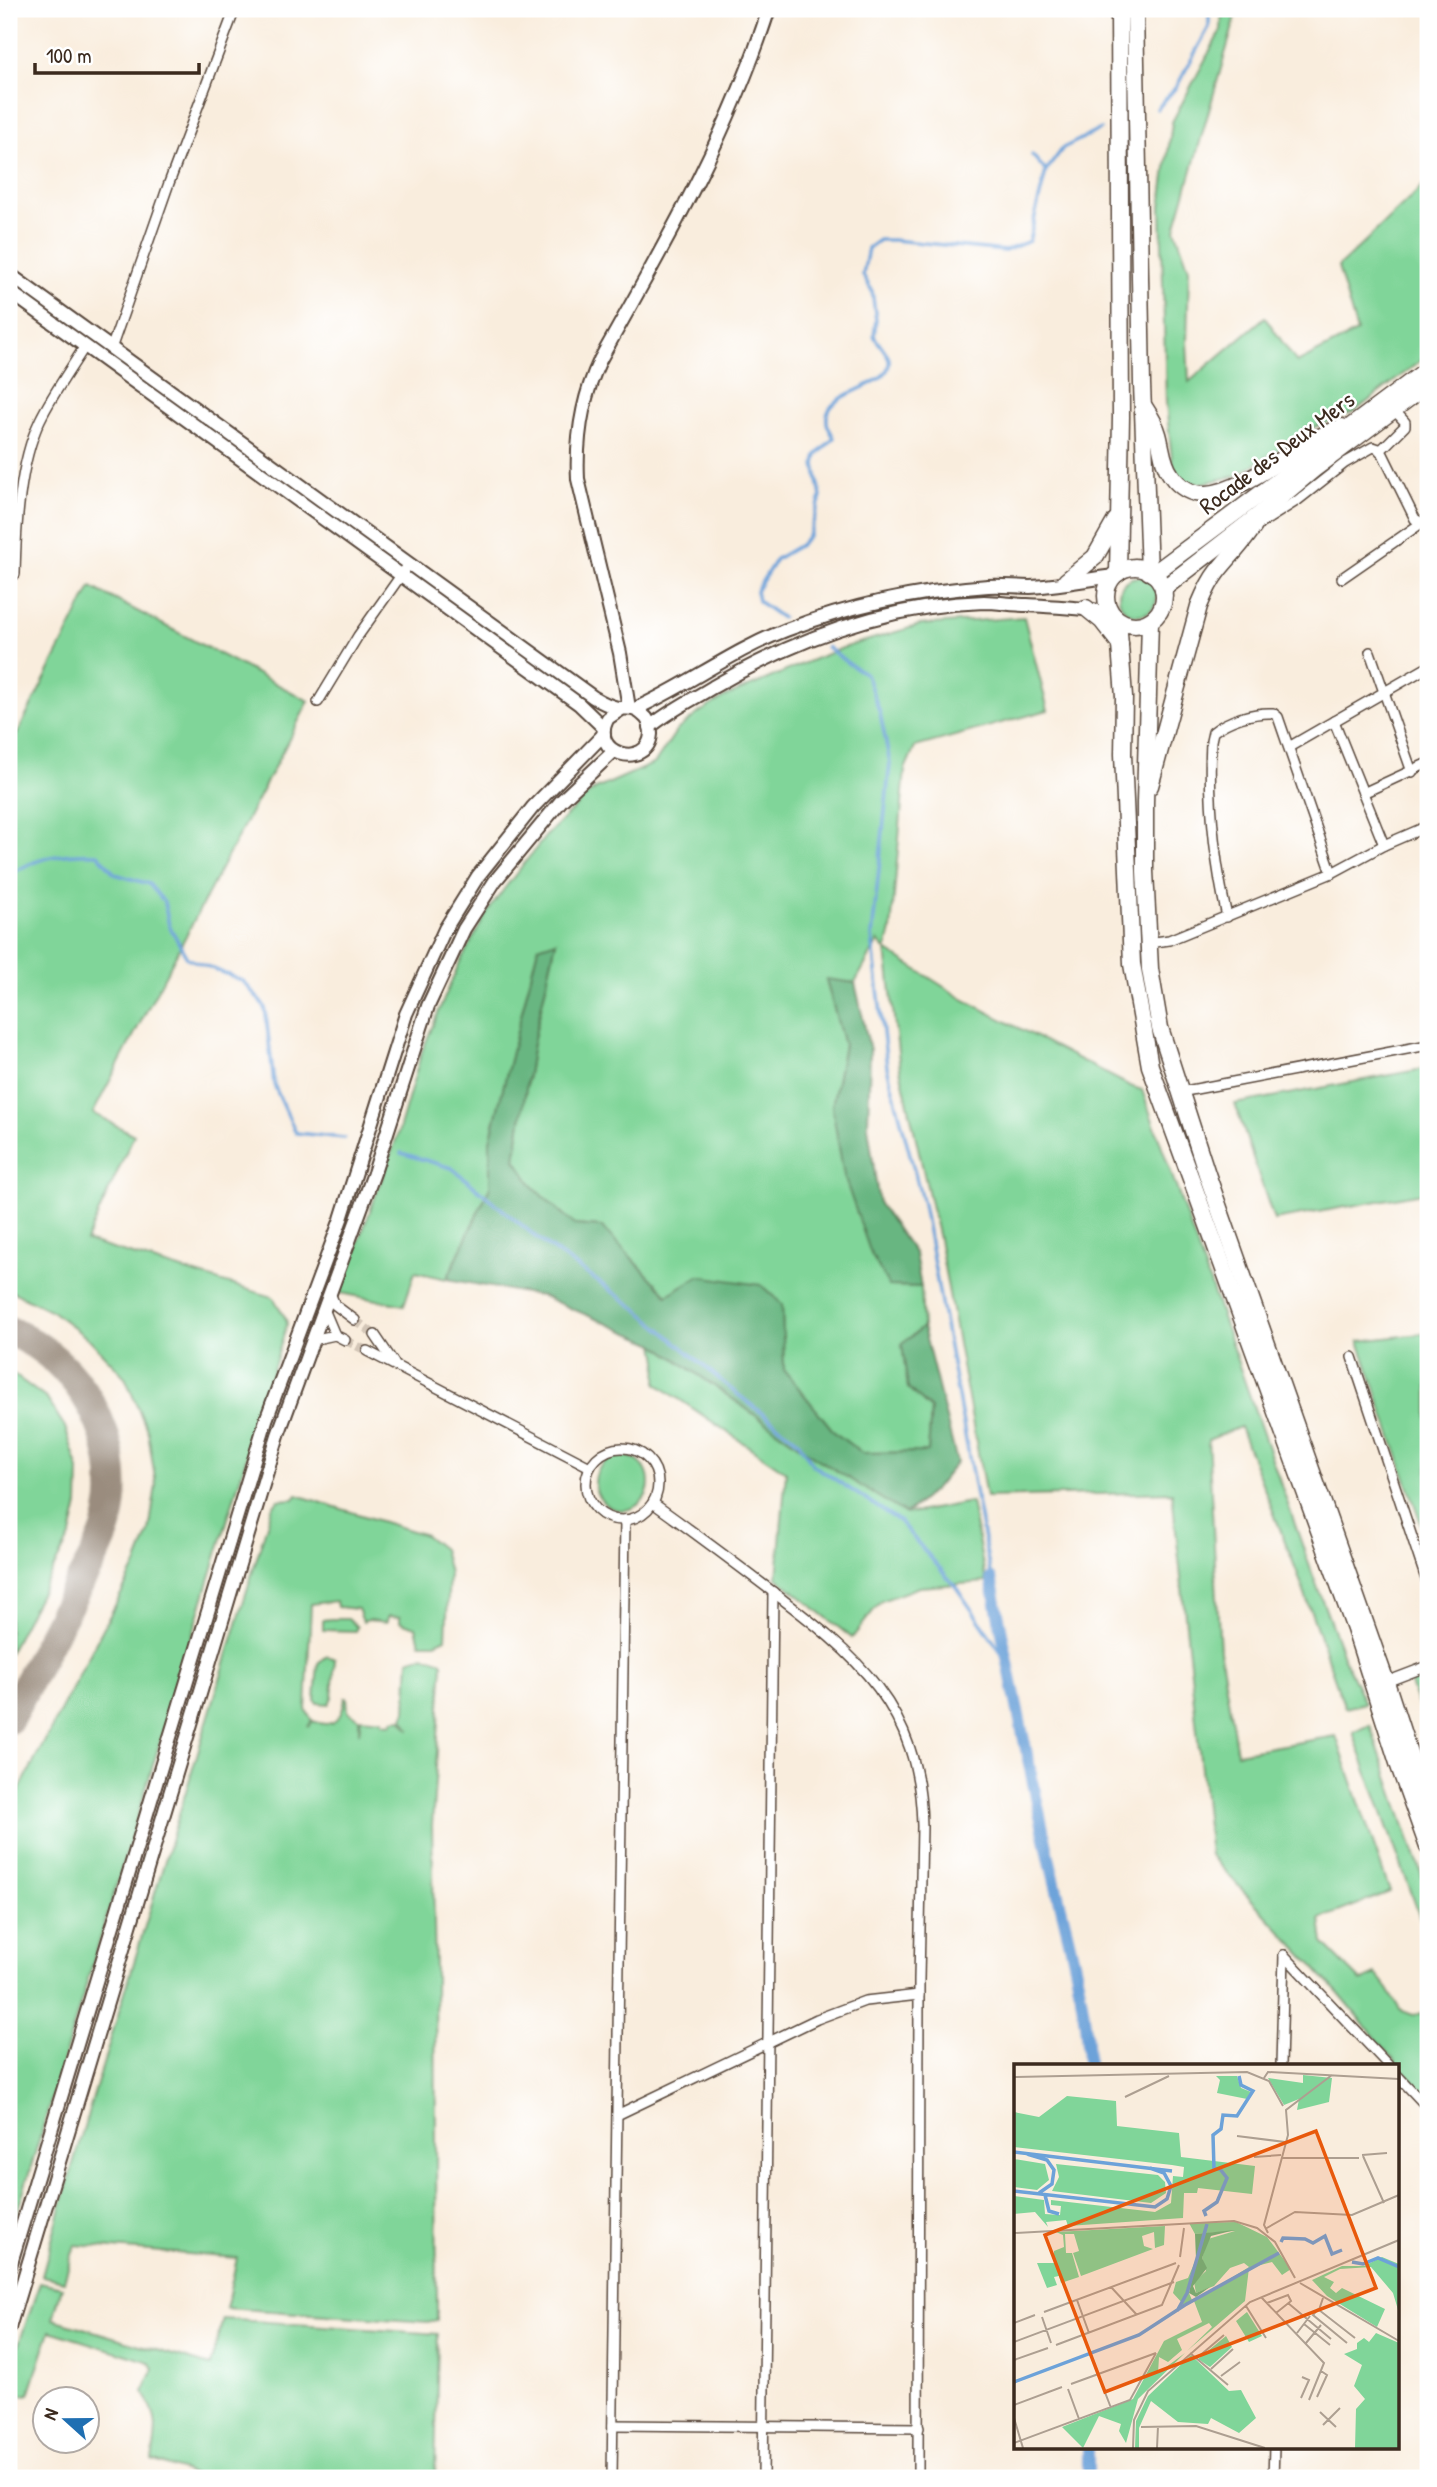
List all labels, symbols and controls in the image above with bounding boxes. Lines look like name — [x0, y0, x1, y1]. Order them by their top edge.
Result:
scale bar — [35, 32, 200, 76]
text: 100 m — [46, 41, 92, 70]
street label: Rocade des Deux Mers — [1192, 383, 1361, 521]
inset map — [1014, 2064, 1398, 2448]
north arrow — [32, 2386, 102, 2456]
text: N — [36, 2405, 64, 2423]

